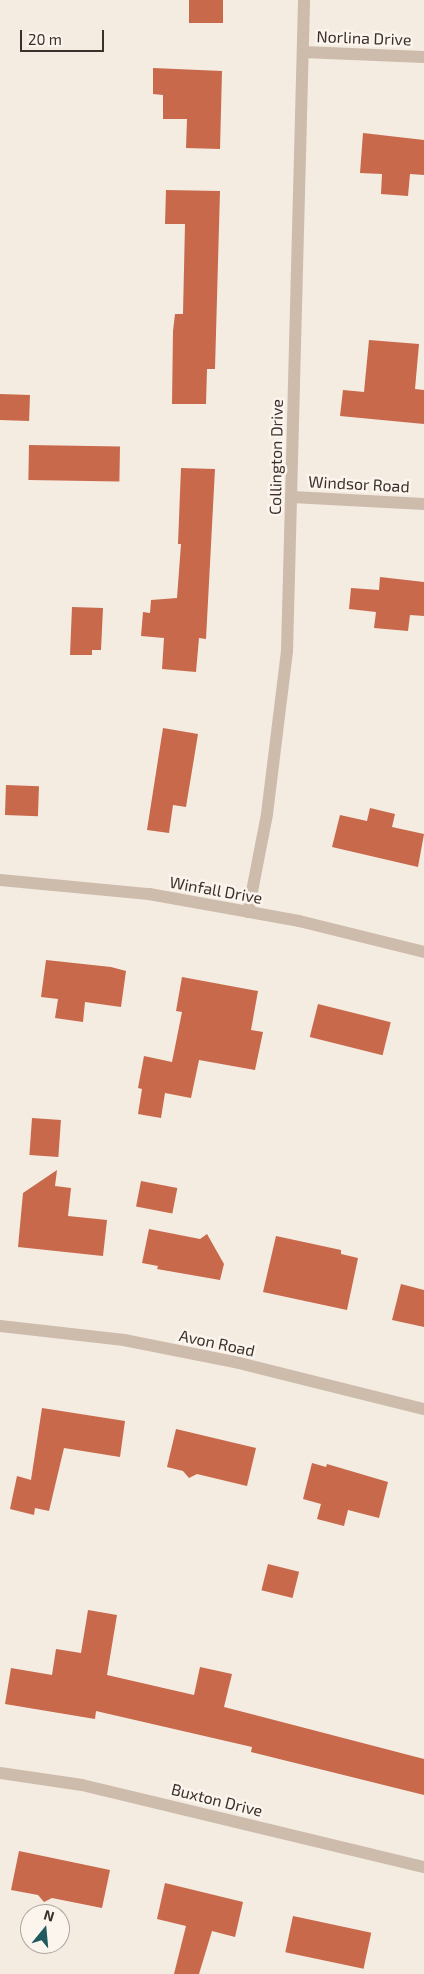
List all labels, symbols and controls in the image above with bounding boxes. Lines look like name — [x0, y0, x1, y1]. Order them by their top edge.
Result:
scale bar — [22, 20, 106, 52]
street label: Norlina Drive — [316, 27, 412, 49]
text: 20 m — [28, 30, 62, 48]
street label: Collington Drive — [265, 399, 287, 515]
street label: Windsor Road — [308, 472, 410, 496]
street label: Winfall Drive — [168, 872, 264, 908]
street label: Avon Road — [177, 1326, 257, 1360]
street label: Buxton Drive — [169, 1779, 265, 1821]
north arrow — [20, 1904, 70, 1954]
text: N — [42, 1906, 57, 1925]

